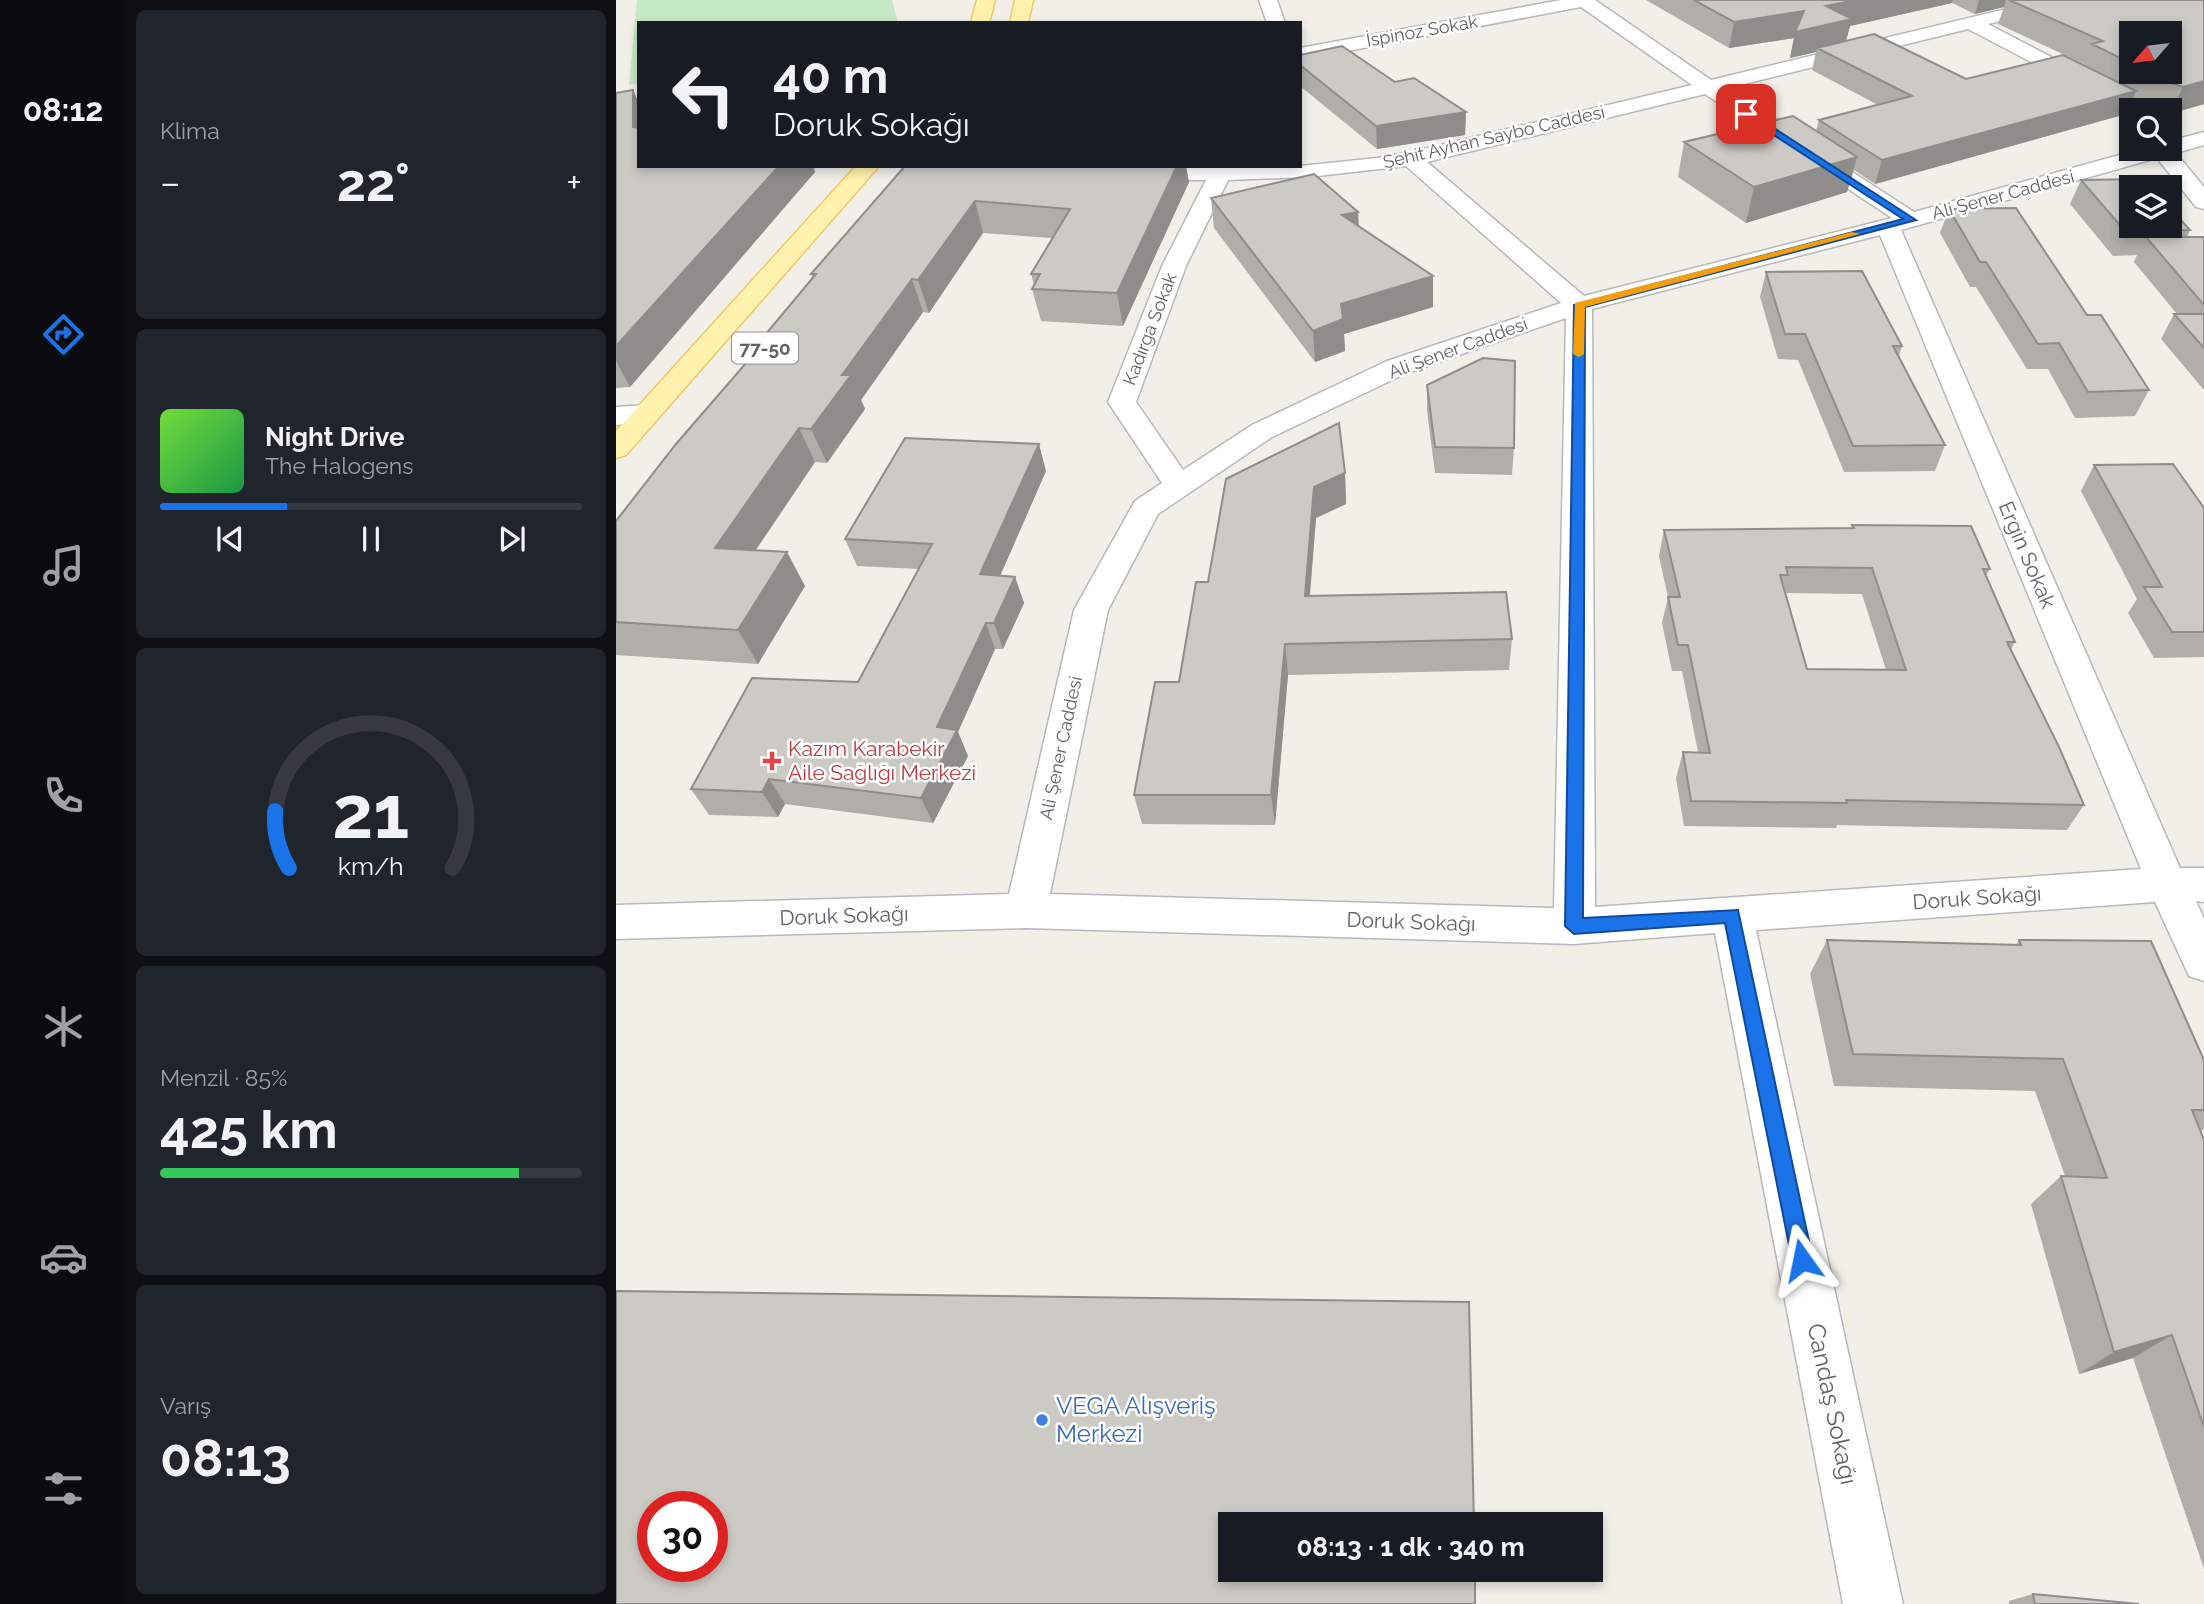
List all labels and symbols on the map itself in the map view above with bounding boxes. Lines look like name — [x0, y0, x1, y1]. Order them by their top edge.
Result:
street label: İspinoz Sokak — [1364, 10, 1480, 51]
north arrow — [2119, 21, 2182, 84]
pin — [1716, 84, 1776, 144]
street label: Şehit Ayhan Saybo Caddesi — [1381, 101, 1607, 172]
street label: Ali Şener Caddesi — [1929, 165, 2076, 224]
street label: Kadırga Sokak — [1118, 269, 1181, 388]
street label: Ali Şener Caddesi — [1385, 313, 1530, 382]
road number: 77-50 — [732, 332, 798, 364]
street label: Ergin Sokak — [1994, 498, 2061, 612]
street label: Ali Şener Caddesi — [1035, 674, 1086, 822]
place label: Kazım Karabekir Aile Sağlığı Merkezi — [788, 736, 976, 785]
marker: Kazım Karabekir Aile Sağlığı Merkezi — [762, 751, 782, 771]
street label: Doruk Sokağı — [1912, 881, 2042, 914]
street label: Doruk Sokağı — [779, 901, 909, 930]
street label: Doruk Sokağı — [1346, 907, 1476, 936]
position arrow — [1765, 1223, 1839, 1297]
street label: Candaş Sokağı — [1801, 1321, 1864, 1487]
place label: VEGA Alışveriş Merkezi — [1056, 1391, 1216, 1448]
marker: VEGA Alışveriş Merkezi — [1034, 1412, 1050, 1428]
speed limit sign: 30 — [637, 1491, 728, 1582]

